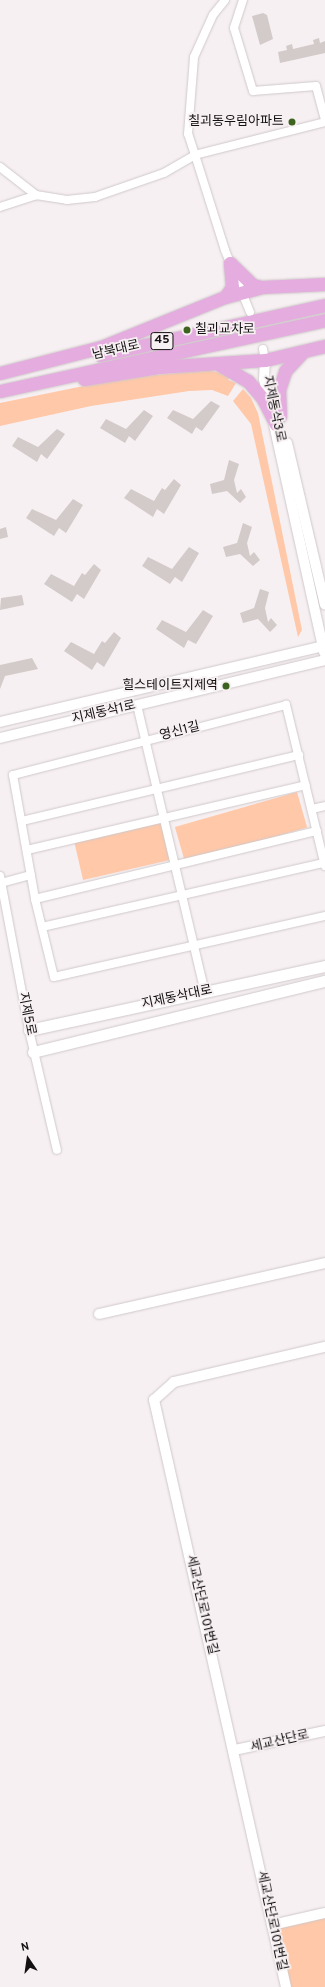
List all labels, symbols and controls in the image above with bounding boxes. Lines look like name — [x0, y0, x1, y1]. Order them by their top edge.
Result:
place label: 칠괴동우림아파트 — [188, 114, 284, 130]
marker: 칠괴동우림아파트 — [287, 117, 297, 127]
place label: 칠괴교차로 — [195, 322, 255, 338]
marker: 칠괴교차로 — [182, 325, 192, 335]
road number: 45 — [150, 331, 174, 351]
street label: 남북대로 — [91, 338, 141, 364]
street label: 지제동삭3로 — [258, 374, 288, 444]
place label: 힐스테이트지제역 — [122, 678, 218, 694]
marker: 힐스테이트지제역 — [221, 681, 231, 691]
street label: 지제동삭1로 — [71, 698, 137, 728]
street label: 영신1길 — [158, 720, 202, 744]
street label: 지제동삭대로 — [140, 983, 214, 1013]
street label: 지제5로 — [14, 991, 38, 1037]
street label: 세교산단로101번길 — [182, 1554, 220, 1656]
street label: 세교산단로 — [249, 1728, 311, 1756]
street label: 세교산단로101번길 — [253, 1870, 289, 1972]
north arrow — [8, 1939, 48, 1979]
text: N — [20, 1940, 31, 1955]

